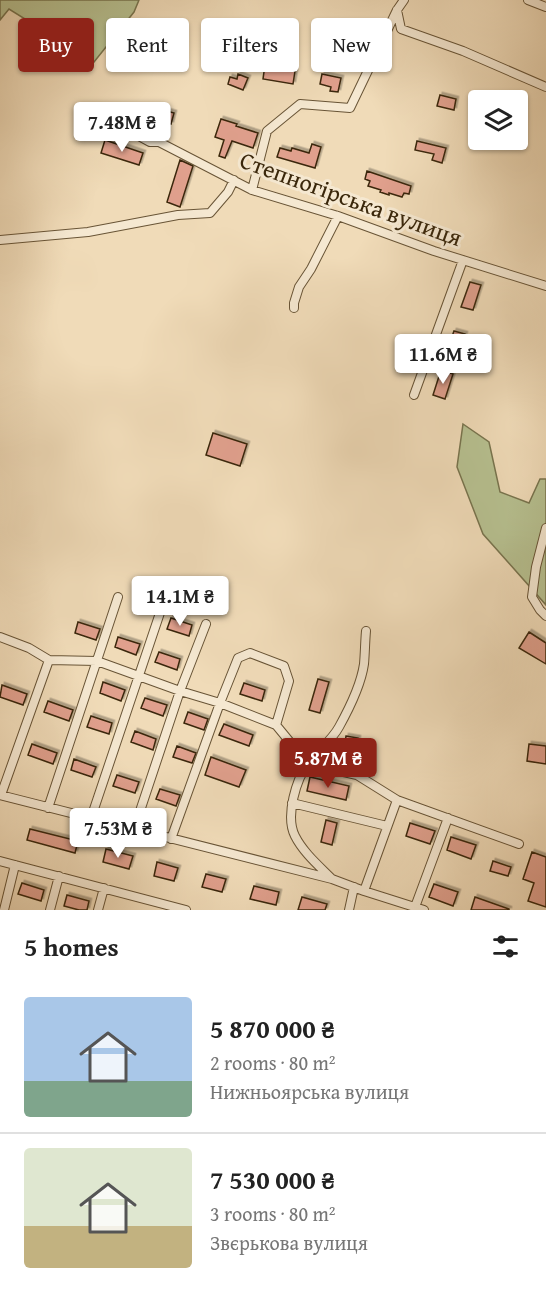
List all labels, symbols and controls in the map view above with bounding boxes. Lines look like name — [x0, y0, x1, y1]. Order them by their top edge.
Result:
chip: Buy — [18, 18, 94, 72]
chip: Rent — [106, 18, 189, 72]
chip: Filters — [201, 18, 299, 72]
chip: New — [311, 18, 392, 72]
map controls — [468, 90, 528, 150]
button: layers — [468, 90, 528, 150]
pin: 7.48M ₴ — [67, 102, 177, 153]
text: 7.48M ₴ — [88, 107, 156, 136]
street label: Степногірська вулиця — [235, 142, 467, 255]
pin: 11.6M ₴ — [388, 334, 498, 385]
text: 11.6M ₴ — [409, 339, 477, 368]
pin: 14.1M ₴ — [125, 576, 235, 627]
text: 14.1M ₴ — [146, 581, 214, 610]
pin: 5.87M ₴ — [273, 738, 383, 789]
text: 5.87M ₴ — [294, 743, 362, 772]
pin: 7.53M ₴ — [63, 808, 173, 859]
text: 7.53M ₴ — [84, 813, 152, 842]
text: 5 homes — [24, 927, 119, 966]
icon: filters — [489, 930, 522, 963]
text: 5 870 000 ₴ — [210, 1009, 335, 1048]
icon: home — [72, 1021, 144, 1093]
text: 2 rooms · 80 m² — [210, 1048, 336, 1077]
text: Нижньоярська вулиця — [210, 1077, 409, 1106]
text: 7 530 000 ₴ — [210, 1160, 335, 1199]
icon: home — [72, 1172, 144, 1244]
text: 3 rooms · 80 m² — [210, 1199, 336, 1228]
text: Звєрькова вулиця — [210, 1228, 368, 1257]

